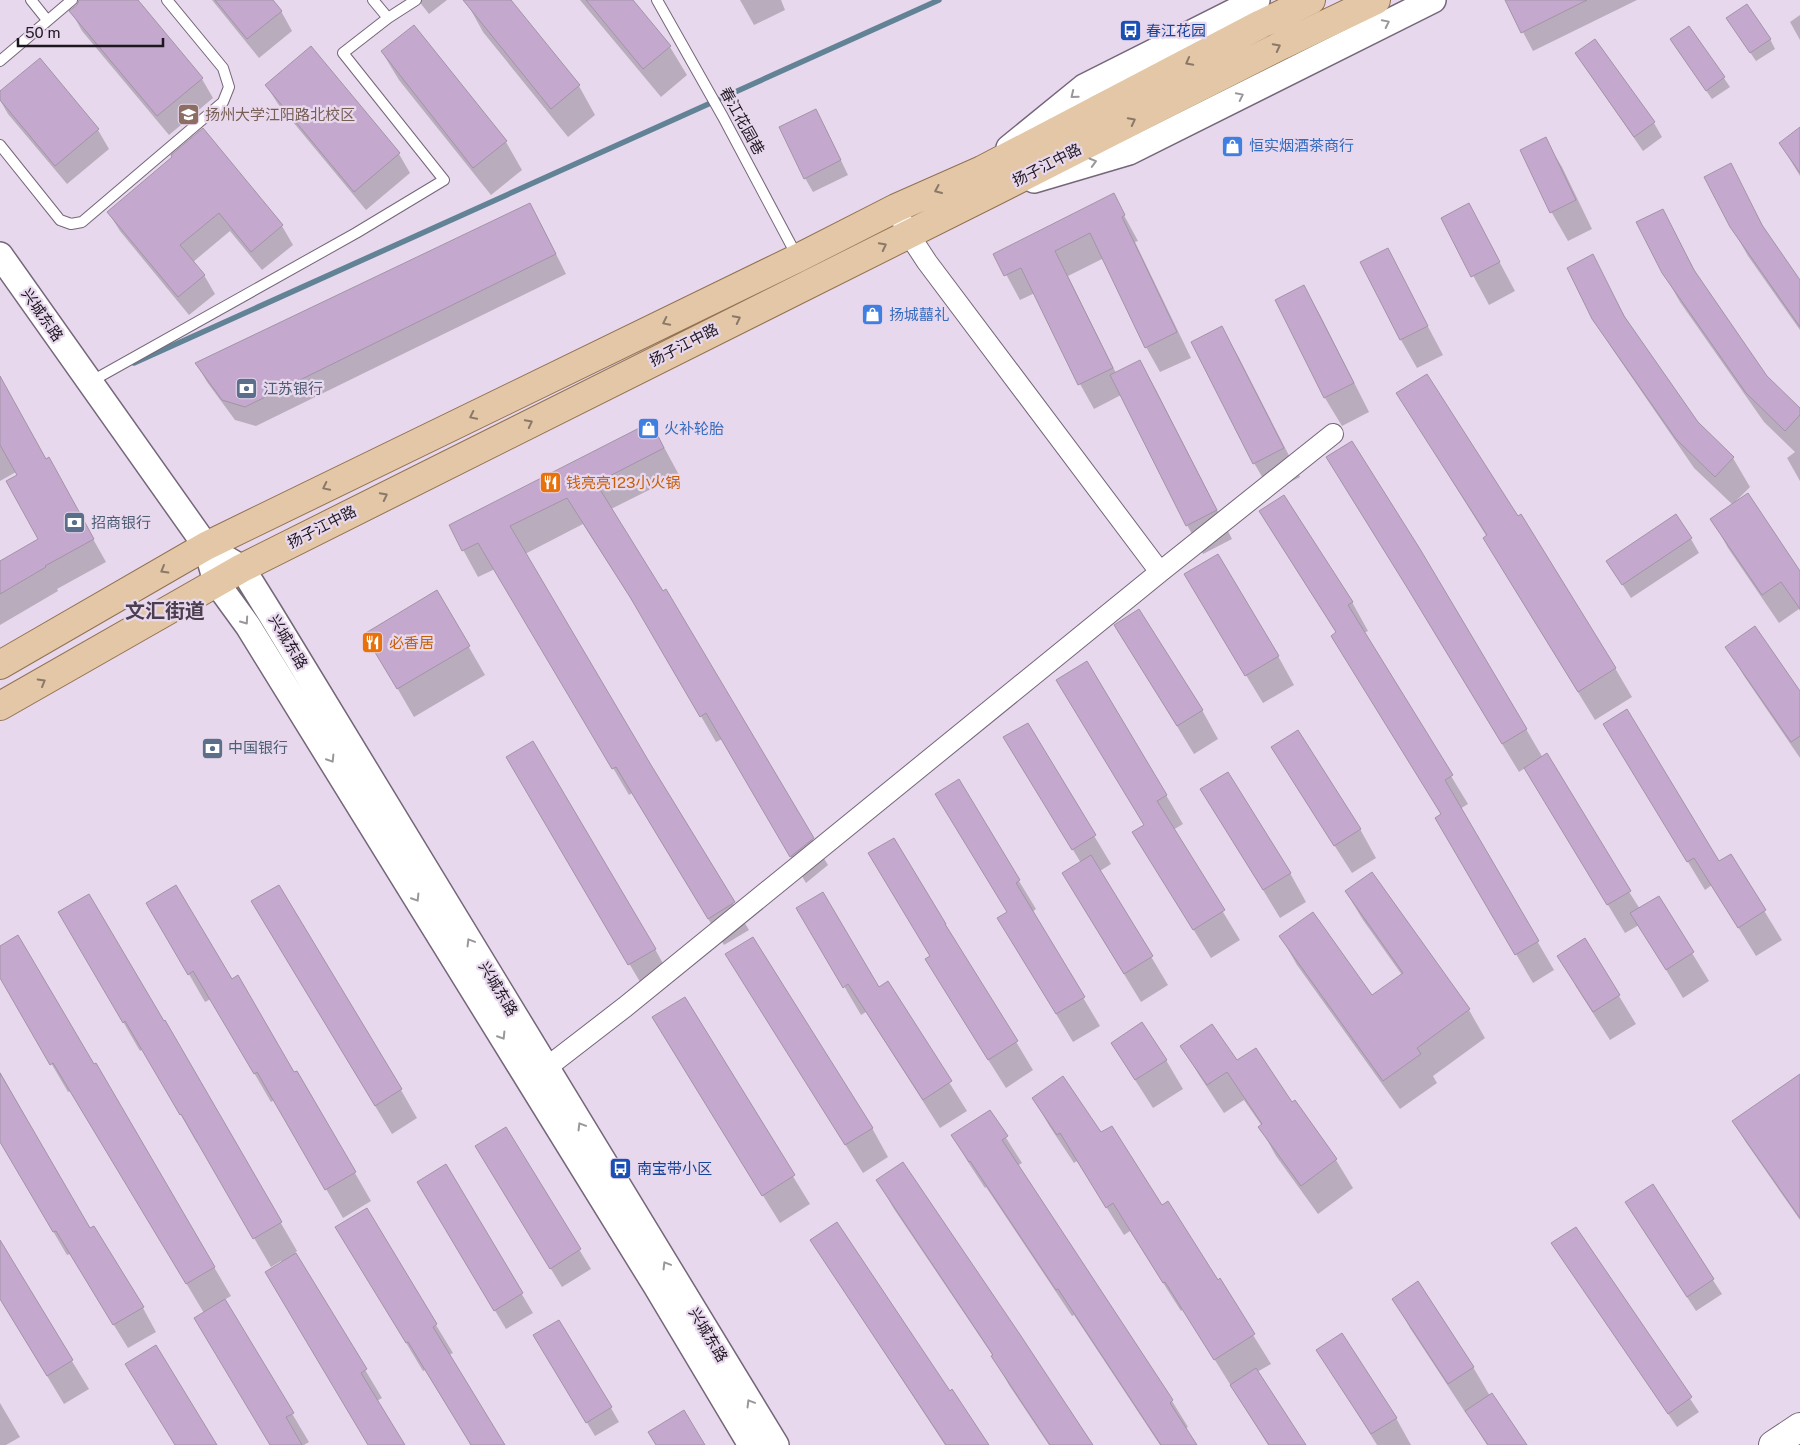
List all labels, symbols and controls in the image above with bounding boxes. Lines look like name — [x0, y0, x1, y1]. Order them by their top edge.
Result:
scale bar — [18, 15, 162, 47]
bus stop icon: 春江花园 — [1118, 19, 1142, 43]
one-way arrow — [1381, 19, 1390, 29]
place label: 春江花园 — [1146, 22, 1206, 39]
text: 50 m — [25, 24, 60, 41]
one-way arrow — [1272, 43, 1281, 53]
one-way arrow — [1186, 56, 1195, 66]
street label: 春江花园巷 — [717, 84, 768, 158]
one-way arrow — [1071, 90, 1080, 99]
one-way arrow — [1235, 92, 1244, 102]
school or university icon: 扬州大学江阳路北校区 — [177, 103, 201, 127]
place label: 扬州大学江阳路北校区 — [205, 106, 355, 123]
one-way arrow — [1127, 117, 1136, 127]
shop icon: 恒实烟酒茶商行 — [1221, 134, 1245, 158]
place label: 恒实烟酒茶商行 — [1249, 137, 1354, 154]
street label: 扬子江中路 — [1009, 140, 1084, 189]
one-way arrow — [1088, 158, 1096, 168]
one-way arrow — [934, 183, 943, 194]
one-way arrow — [877, 242, 886, 252]
street label: 兴城东路 — [18, 285, 67, 344]
shop icon: 扬城囍礼 — [861, 303, 885, 327]
place label: 扬城囍礼 — [889, 306, 949, 323]
one-way arrow — [732, 315, 741, 325]
one-way arrow — [662, 316, 671, 326]
street label: 扬子江中路 — [646, 320, 721, 369]
bank icon: 江苏银行 — [235, 377, 259, 401]
place label: 江苏银行 — [263, 380, 323, 397]
one-way arrow — [469, 410, 478, 420]
shop icon: 火补轮胎 — [636, 417, 660, 441]
one-way arrow — [524, 419, 533, 429]
place label: 火补轮胎 — [664, 420, 724, 437]
restaurant icon: 钱亮亮123小火锅 — [538, 471, 562, 495]
place label: 钱亮亮123小火锅 — [566, 474, 681, 491]
one-way arrow — [323, 481, 332, 491]
one-way arrow — [379, 492, 388, 502]
street label: 扬子江中路 — [284, 502, 359, 551]
bank icon: 招商银行 — [63, 511, 87, 535]
place label: 招商银行 — [91, 514, 151, 531]
one-way arrow — [160, 564, 169, 574]
district label: 文汇街道 — [125, 599, 205, 623]
street label: 兴城东路 — [266, 612, 311, 672]
one-way arrow — [239, 616, 248, 625]
restaurant icon: 必香居 — [361, 631, 385, 655]
place label: 必香居 — [389, 634, 434, 651]
one-way arrow — [37, 678, 46, 688]
bank icon: 中国银行 — [200, 736, 224, 760]
place label: 中国银行 — [228, 739, 288, 756]
one-way arrow — [324, 754, 334, 763]
one-way arrow — [410, 892, 419, 901]
one-way arrow — [466, 939, 476, 948]
street label: 兴城东路 — [476, 959, 521, 1019]
one-way arrow — [495, 1030, 505, 1039]
one-way arrow — [578, 1122, 588, 1131]
bus stop icon: 南宝带小区 — [609, 1157, 633, 1181]
place label: 南宝带小区 — [637, 1160, 712, 1177]
one-way arrow — [662, 1261, 672, 1270]
street label: 兴城东路 — [686, 1305, 731, 1365]
one-way arrow — [747, 1400, 757, 1409]

